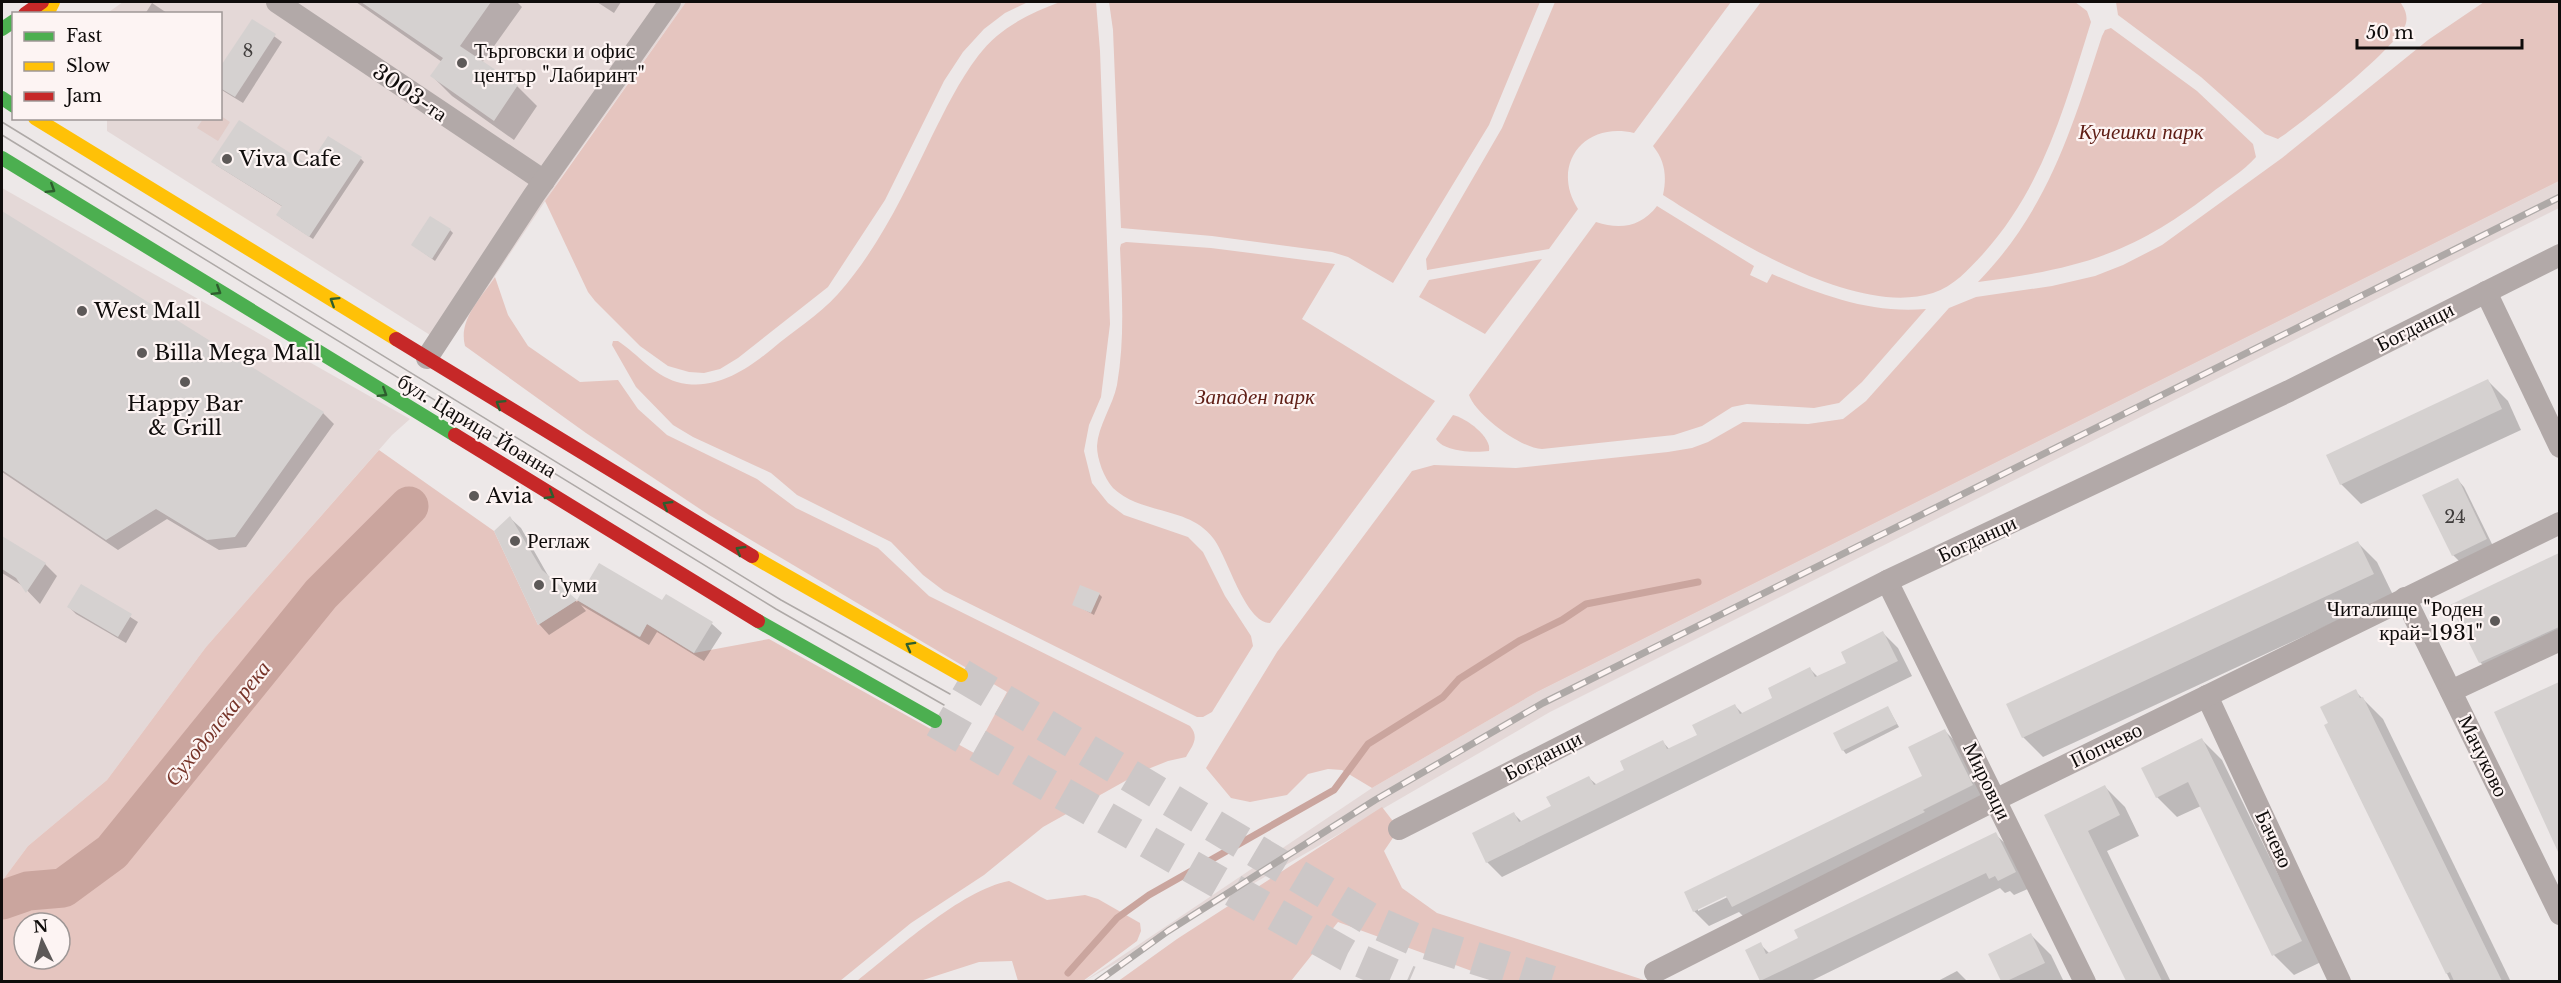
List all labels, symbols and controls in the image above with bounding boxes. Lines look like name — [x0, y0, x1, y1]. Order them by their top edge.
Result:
legend — [12, 12, 222, 120]
scale bar — [2357, 12, 2522, 50]
text: 50 m — [2366, 22, 2414, 44]
text: Fast — [66, 25, 103, 47]
place label: Търговски и офис център "Лабиринт" — [474, 38, 645, 88]
house number: 8 — [243, 40, 253, 62]
text: Slow — [66, 55, 111, 77]
marker: Търговски и офис център "Лабиринт" — [455, 56, 469, 70]
street label: 3003-та — [368, 59, 453, 128]
text: Jam — [64, 85, 102, 107]
park label: Кучешки парк — [2078, 119, 2204, 145]
place label: Viva Cafe — [238, 146, 341, 172]
marker: Viva Cafe — [220, 152, 234, 166]
one-way arrow — [45, 181, 55, 193]
one-way arrow — [211, 284, 221, 296]
street label: Богданци — [2372, 296, 2458, 358]
one-way arrow — [330, 297, 341, 308]
place label: West Mall — [93, 298, 201, 324]
marker: West Mall — [75, 304, 89, 318]
place label: Billa Mega Mall — [154, 340, 321, 366]
marker: Billa Mega Mall — [135, 346, 149, 360]
street label: бул. Царица Йоанна — [393, 368, 562, 484]
marker: Happy Bar & Grill — [178, 375, 192, 389]
park label: Западен парк — [1195, 384, 1315, 410]
one-way arrow — [377, 386, 387, 398]
place label: Happy Bar & Grill — [127, 391, 243, 441]
one-way arrow — [496, 400, 507, 411]
place label: Avia — [485, 483, 533, 509]
one-way arrow — [544, 488, 554, 499]
marker: Avia — [467, 489, 481, 503]
one-way arrow — [663, 501, 673, 513]
house number: 24 — [2444, 506, 2466, 528]
street label: Богданци — [1934, 509, 2020, 569]
place label: Реглаж — [527, 528, 590, 554]
marker: Реглаж — [508, 534, 522, 548]
one-way arrow — [736, 546, 746, 557]
place label: Гуми — [551, 572, 597, 598]
marker: Гуми — [532, 578, 546, 592]
place label: Читалище "Роден край-1931" — [2326, 596, 2483, 646]
marker: Читалище "Роден край-1931" — [2488, 614, 2502, 628]
one-way arrow — [906, 642, 916, 654]
water label: Суходолска река — [159, 655, 276, 791]
street label: Мачуково — [2452, 711, 2514, 801]
street label: Попчево — [2066, 716, 2146, 774]
street label: Богданци — [1500, 725, 1586, 787]
street label: Мировци — [1957, 738, 2017, 824]
street label: Бачево — [2249, 806, 2299, 872]
north arrow — [12, 911, 72, 971]
text: N — [32, 915, 49, 937]

